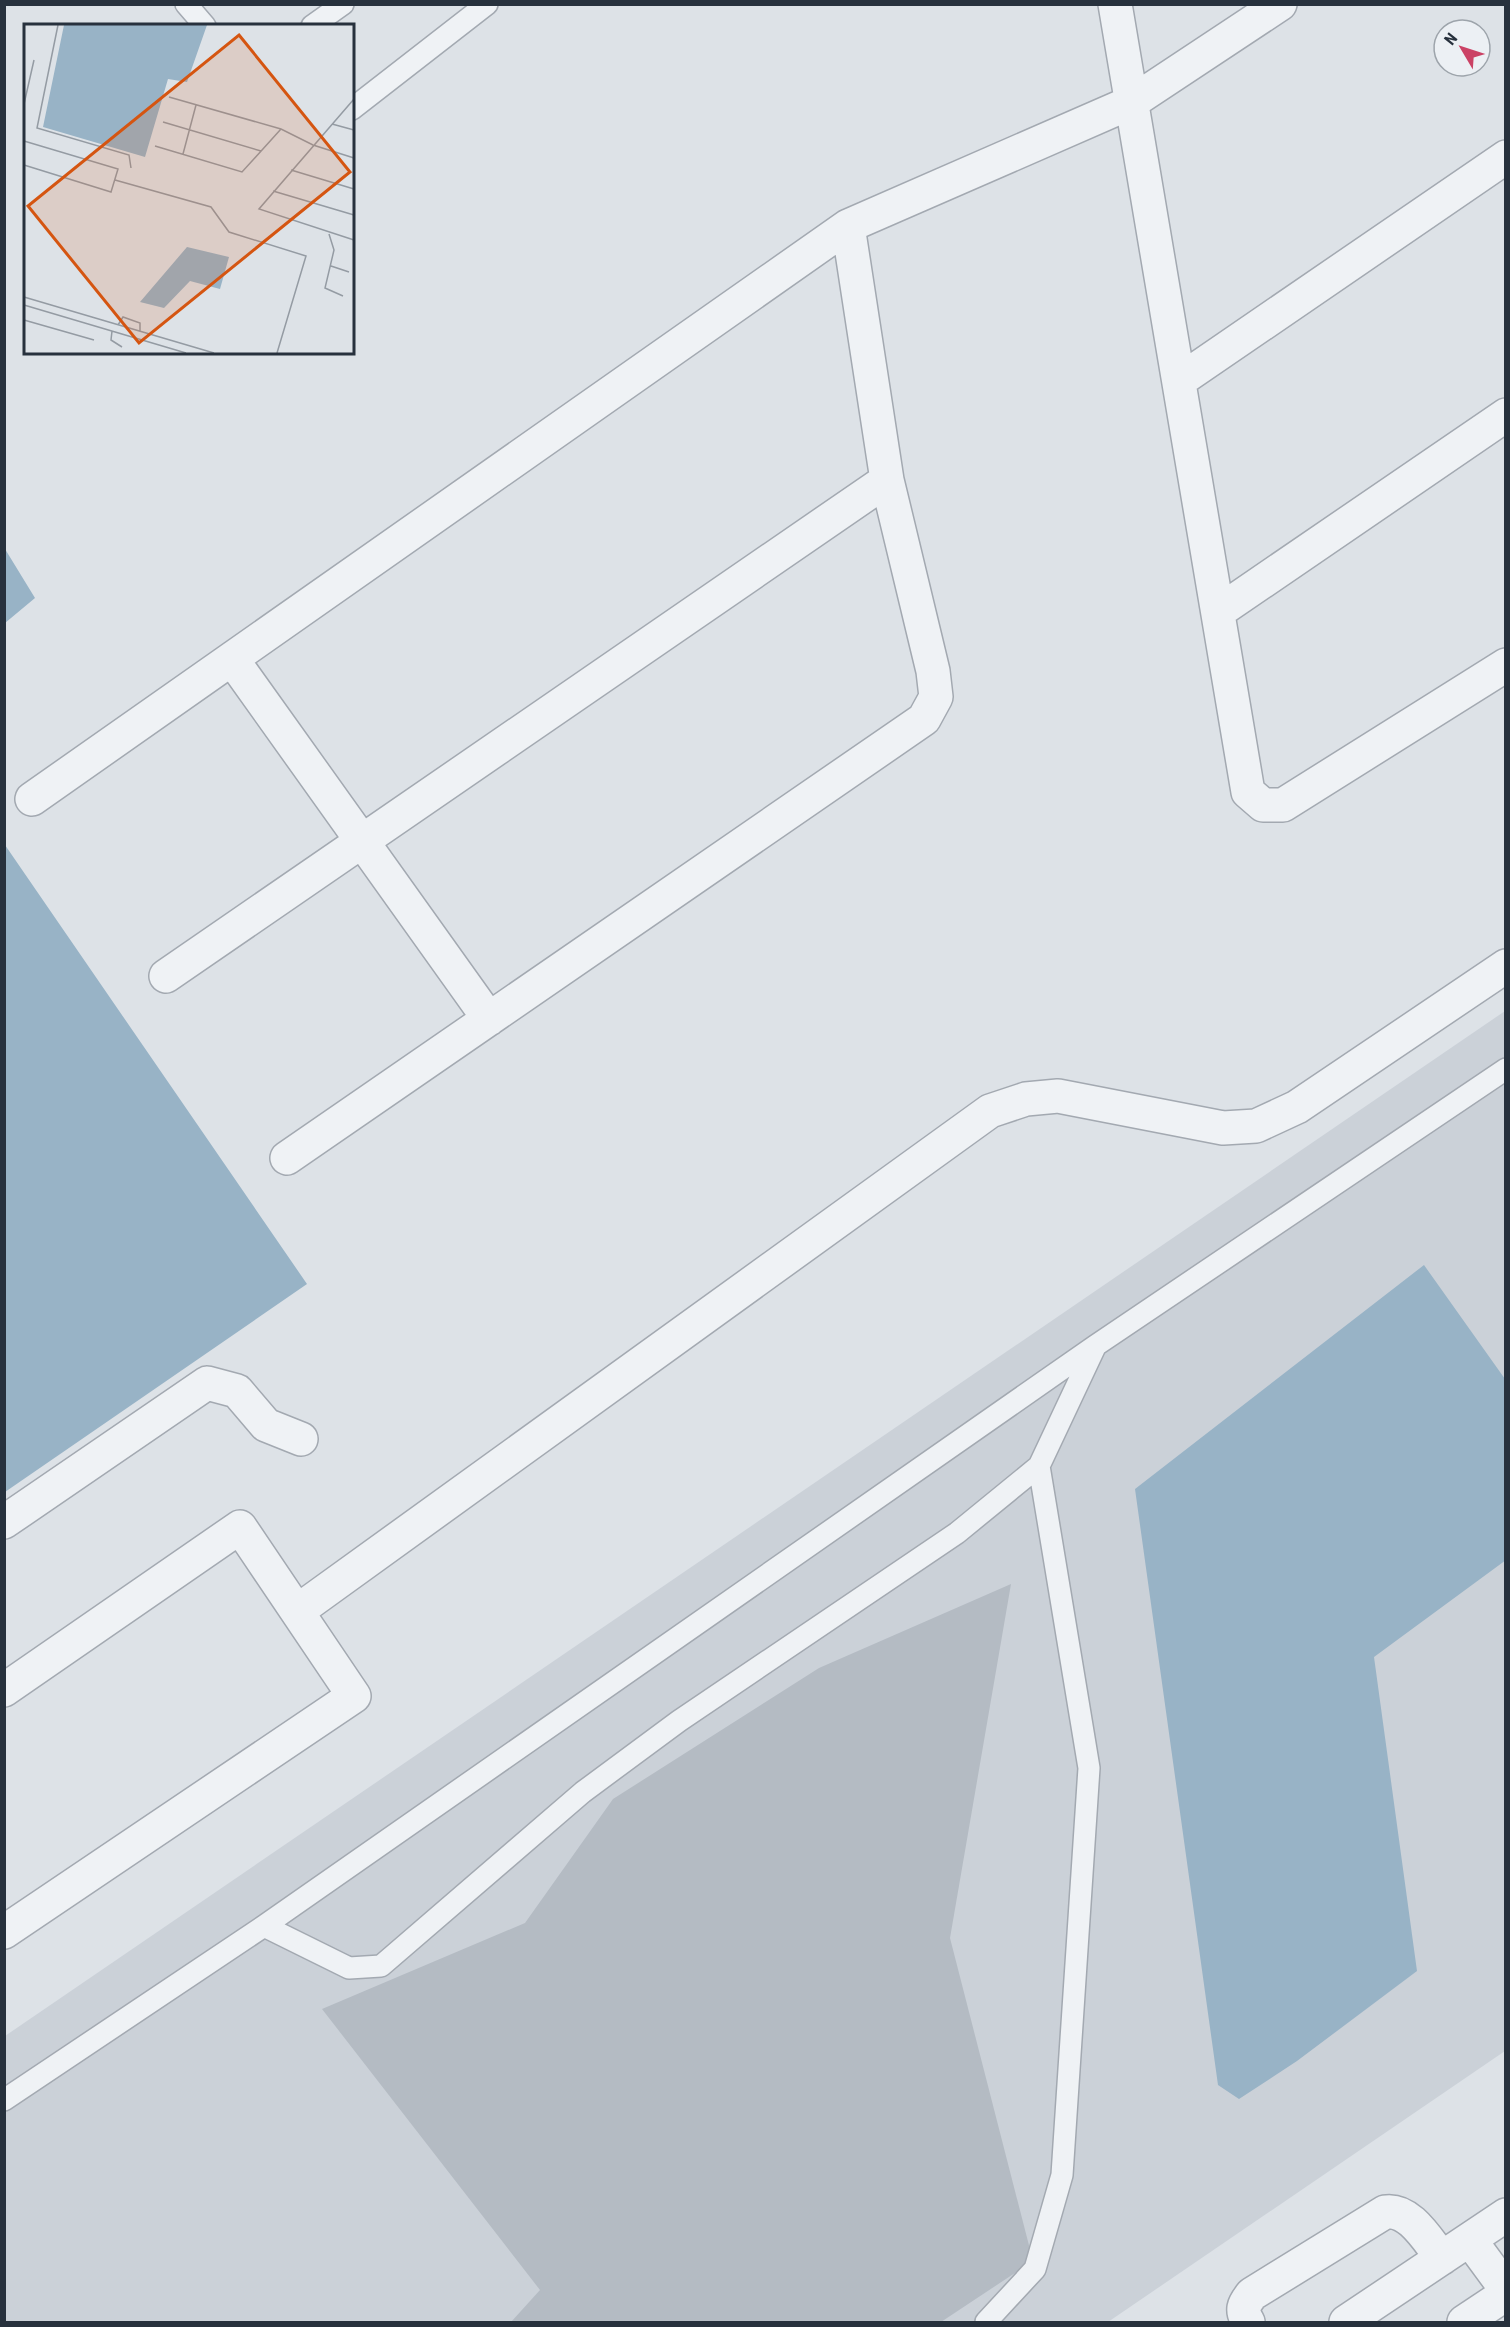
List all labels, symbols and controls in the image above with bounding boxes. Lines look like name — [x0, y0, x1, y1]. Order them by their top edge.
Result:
north arrow — [1432, 18, 1492, 78]
inset map — [24, 24, 354, 354]
text: N — [1440, 29, 1461, 49]

